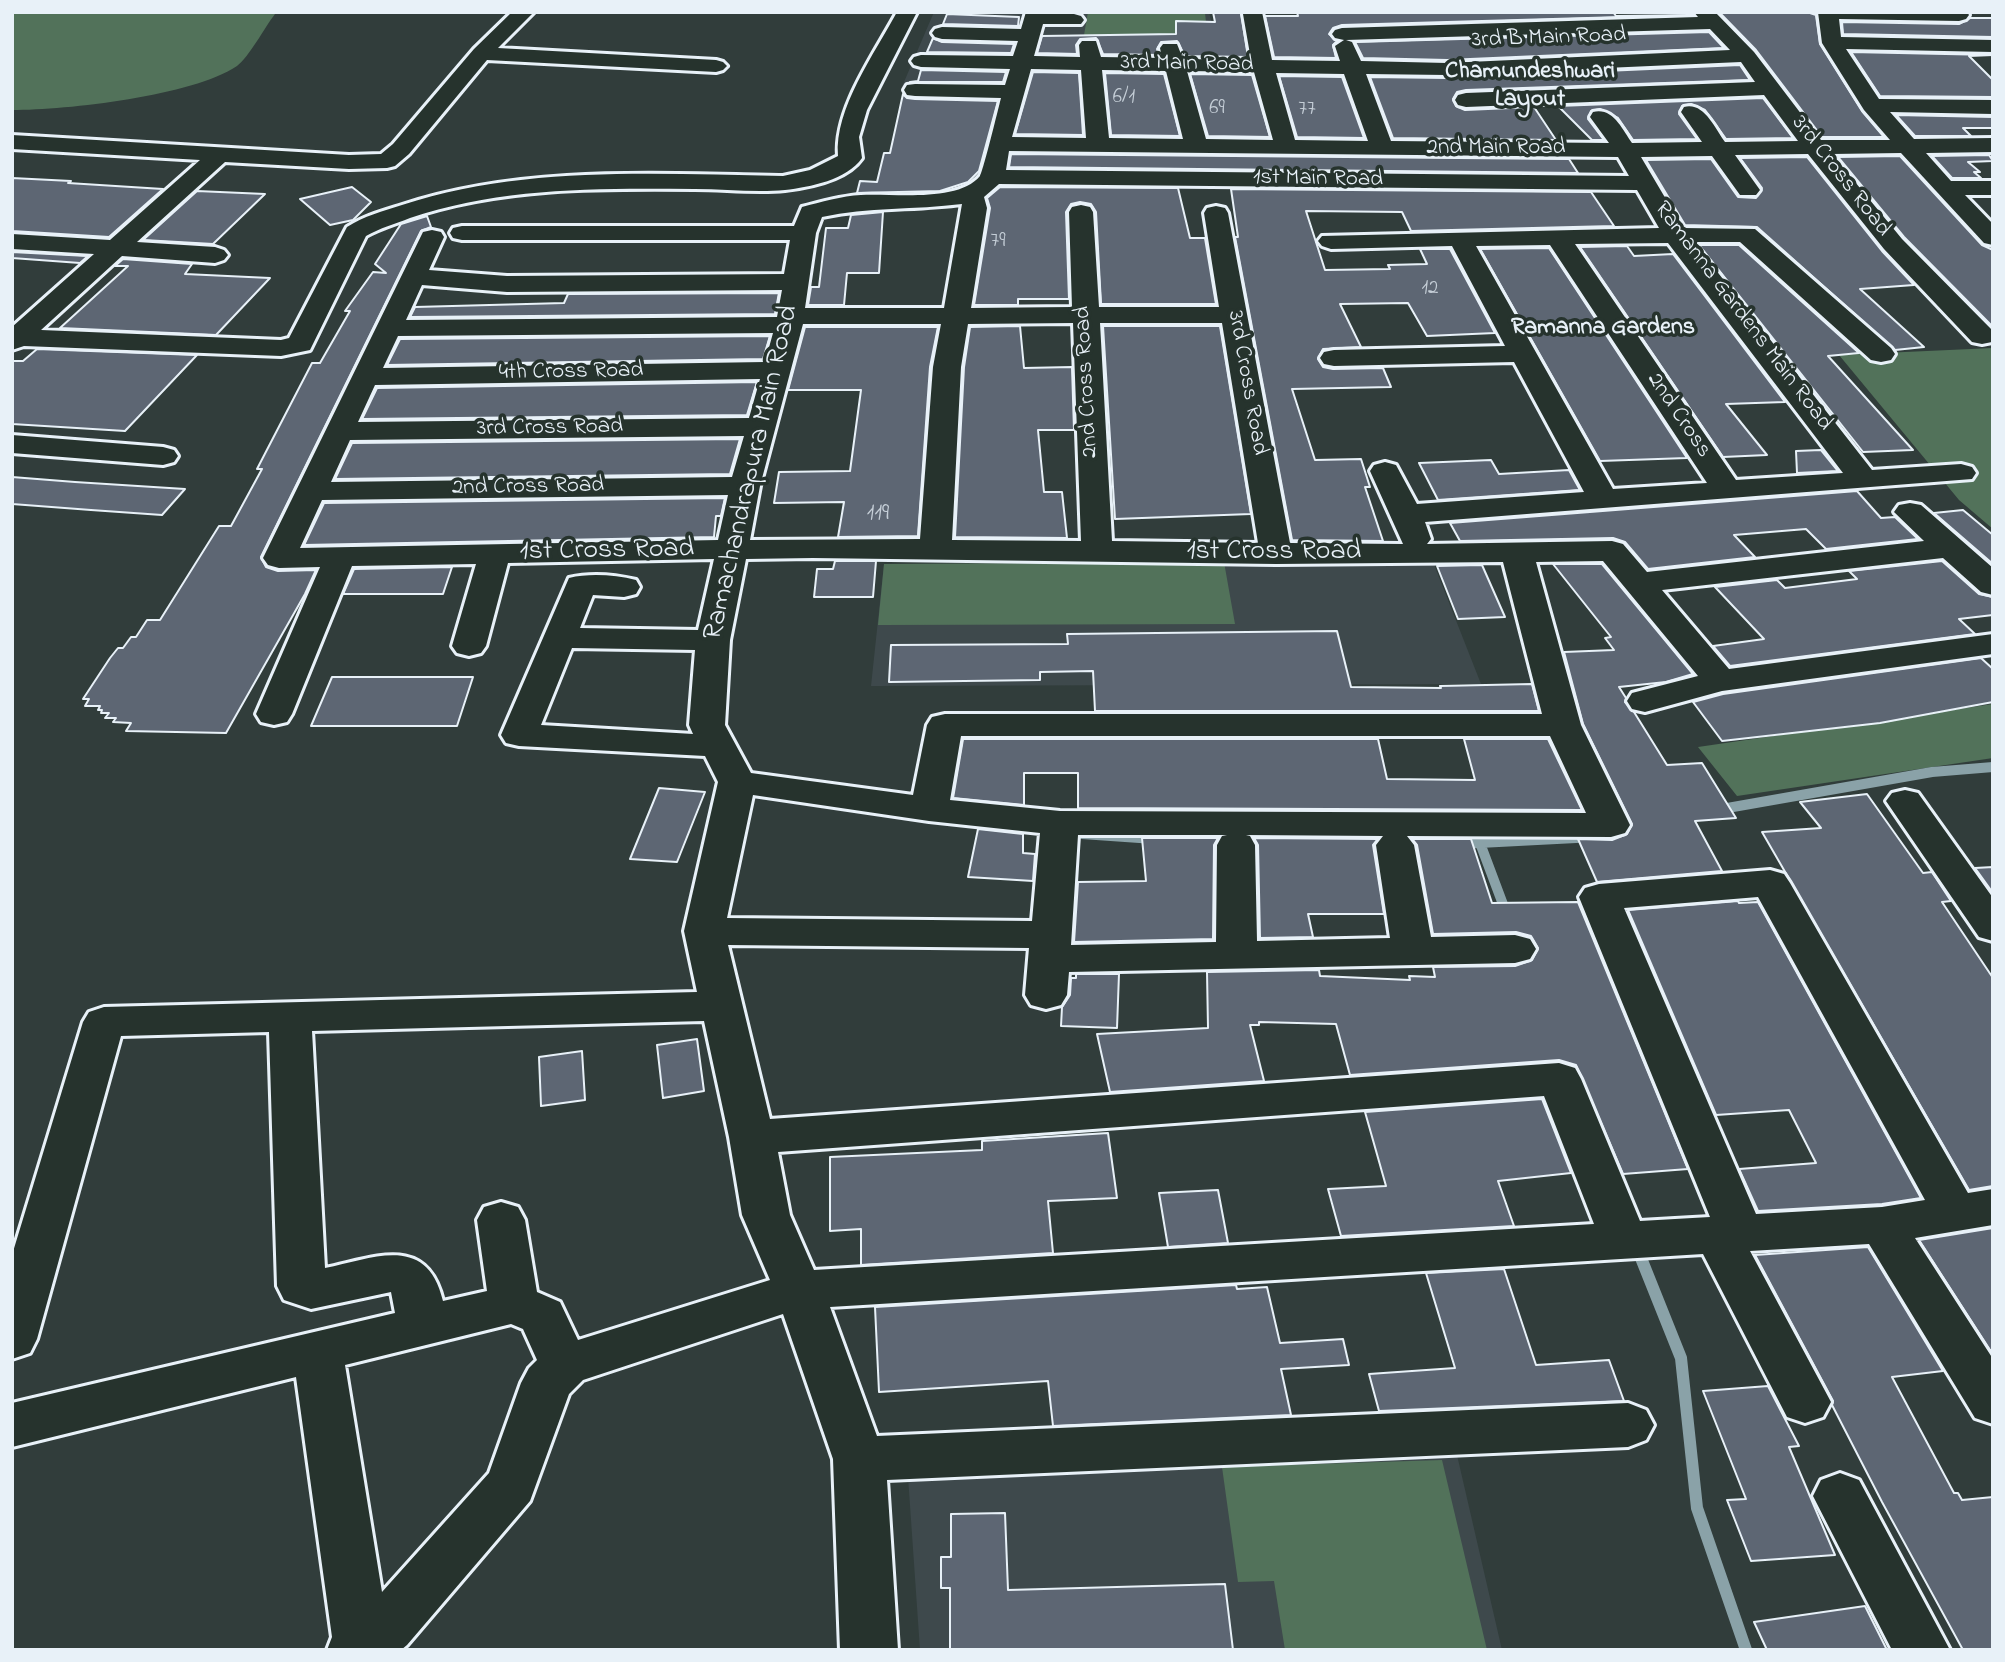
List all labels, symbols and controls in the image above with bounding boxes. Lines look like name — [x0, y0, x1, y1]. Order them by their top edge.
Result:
street label: 3rd B Main Road — [1471, 23, 1627, 55]
street label: 3rd Main Road — [1120, 50, 1254, 80]
district label: Chamundeshwari Layout — [1445, 59, 1615, 115]
house number: 6/1 — [1113, 86, 1135, 112]
house number: 69 — [1209, 97, 1225, 123]
house number: 77 — [1298, 98, 1316, 124]
street label: 3rd Cross Road — [1784, 111, 1896, 243]
street label: 2nd Main Road — [1426, 135, 1566, 163]
street label: 1st Main Road — [1253, 165, 1383, 195]
street label: Ramanna Gardens Main Road — [1647, 197, 1837, 437]
house number: 79 — [991, 230, 1005, 256]
house number: 12 — [1421, 277, 1439, 303]
street label: Ramachandrapura Main Road — [698, 302, 808, 644]
street label: 2nd Cross Road — [1070, 305, 1106, 459]
street label: 3rd Cross Road — [1220, 309, 1272, 457]
district label: Ramanna Gardens — [1511, 315, 1695, 343]
street label: 4th Cross Road — [498, 358, 644, 388]
street label: 2nd Cross — [1640, 368, 1716, 464]
street label: 3rd Cross Road — [477, 414, 623, 444]
street label: 2nd Cross Road — [452, 473, 604, 503]
house number: 119 — [867, 501, 889, 529]
street label: 1st Cross Road — [519, 534, 695, 570]
street label: 1st Cross Road — [1187, 536, 1361, 570]

